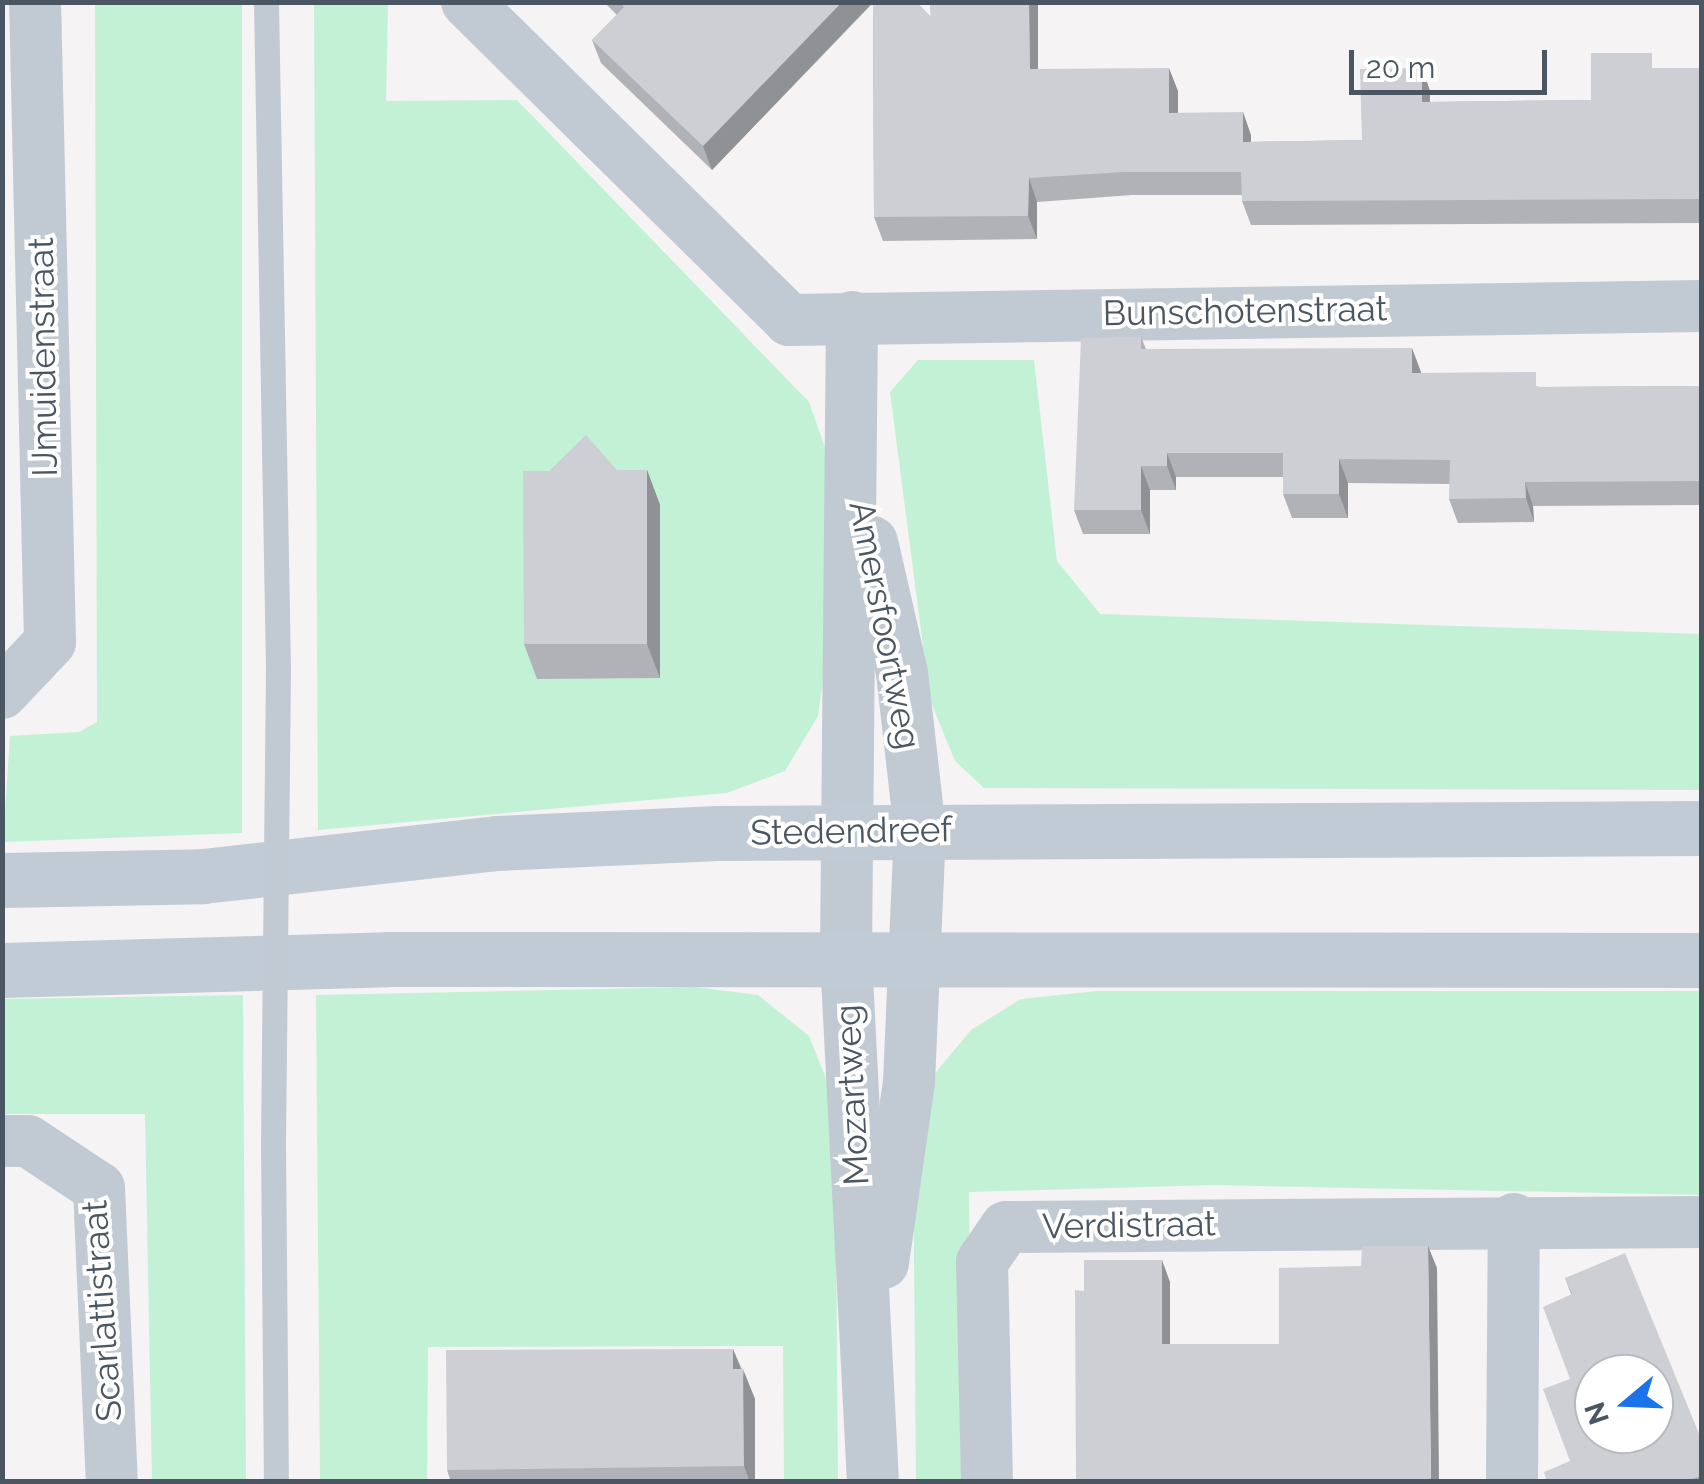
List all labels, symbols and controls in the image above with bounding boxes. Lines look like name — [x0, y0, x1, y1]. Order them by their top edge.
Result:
scale bar — [1354, 30, 1552, 92]
text: 20 m — [1366, 50, 1435, 85]
street label: IJmuidenstraat — [20, 237, 66, 477]
street label: Bunschotenstraat — [1102, 288, 1388, 334]
street label: Amersfoortweg — [840, 497, 930, 753]
street label: Stedendreef — [750, 808, 952, 854]
street label: Mozartweg — [826, 1003, 878, 1187]
street label: Scarlattistraat — [73, 1199, 131, 1423]
street label: Verdistraat — [1042, 1202, 1216, 1248]
north arrow — [1574, 1354, 1674, 1454]
text: N — [1578, 1398, 1616, 1429]

